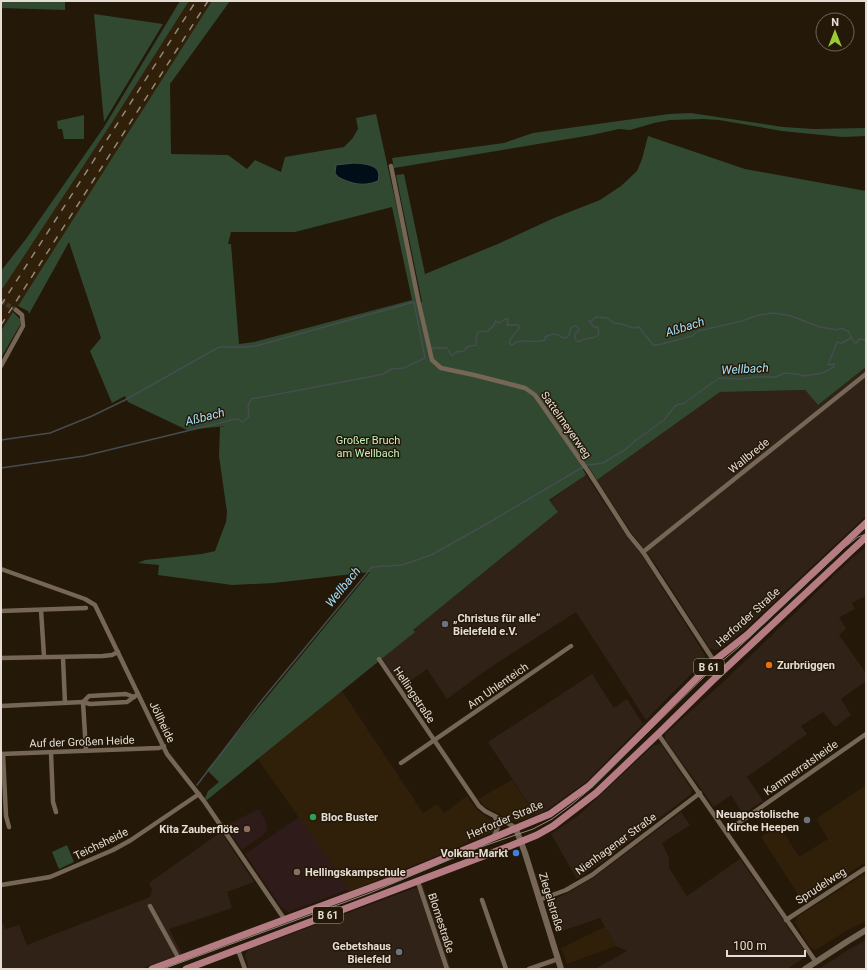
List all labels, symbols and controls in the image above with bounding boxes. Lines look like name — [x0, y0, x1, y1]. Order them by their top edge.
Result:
north arrow — [815, 12, 855, 52]
text: N — [831, 16, 839, 29]
water label: Aßbach — [663, 314, 706, 340]
water label: Wellbach — [721, 361, 769, 377]
street label: Sattelmeyerweg — [538, 389, 594, 461]
water label: Aßbach — [183, 405, 226, 429]
park label: Großer Bruch am Wellbach — [336, 434, 400, 460]
street label: Wallbrede — [726, 436, 772, 476]
water label: Wellbach — [323, 564, 363, 610]
street label: Herforder Straße — [713, 585, 783, 649]
place label: „Christus für alle“ Bielefeld e.V. — [453, 612, 541, 638]
marker: „Christus für alle“ Bielefeld e.V. — [440, 619, 450, 629]
road number: B 61 — [694, 659, 724, 675]
place label: Zurbrüggen — [777, 659, 835, 672]
street label: Am Uhlenteich — [465, 660, 531, 712]
marker: Zurbrüggen — [764, 660, 774, 670]
street label: Hellingstraße — [390, 664, 438, 726]
street label: Jöllheide — [146, 699, 178, 745]
street label: Auf der Großen Heide — [29, 734, 135, 750]
street label: Kammerratsheide — [762, 738, 841, 798]
street label: Herforder Straße — [465, 798, 545, 842]
place label: Neuapostolische Kirche Heepen — [716, 808, 799, 834]
street label: Nienhagener Straße — [573, 810, 659, 878]
place label: Bloc Buster — [321, 811, 378, 824]
marker: Bloc Buster — [308, 812, 318, 822]
marker: Neuapostolische Kirche Heepen — [802, 815, 812, 825]
place label: Kita Zauberflöte — [159, 823, 239, 836]
marker: Kita Zauberflöte — [242, 824, 252, 834]
street label: Teichsheide — [72, 825, 130, 863]
place label: Volkan-Markt — [441, 847, 508, 860]
marker: Volkan-Markt — [511, 848, 521, 858]
street label: Sprudelweg — [793, 865, 849, 907]
place label: Hellingskampschule — [305, 866, 406, 879]
marker: Hellingskampschule — [292, 867, 302, 877]
street label: Ziegelstraße — [536, 871, 566, 933]
street label: Blomestraße — [425, 891, 457, 955]
road number: B 61 — [313, 907, 343, 923]
scale bar — [727, 932, 805, 958]
text: 100 m — [733, 939, 767, 953]
place label: Gebetshaus Bielefeld — [332, 940, 391, 966]
marker: Gebetshaus Bielefeld — [394, 947, 404, 957]

